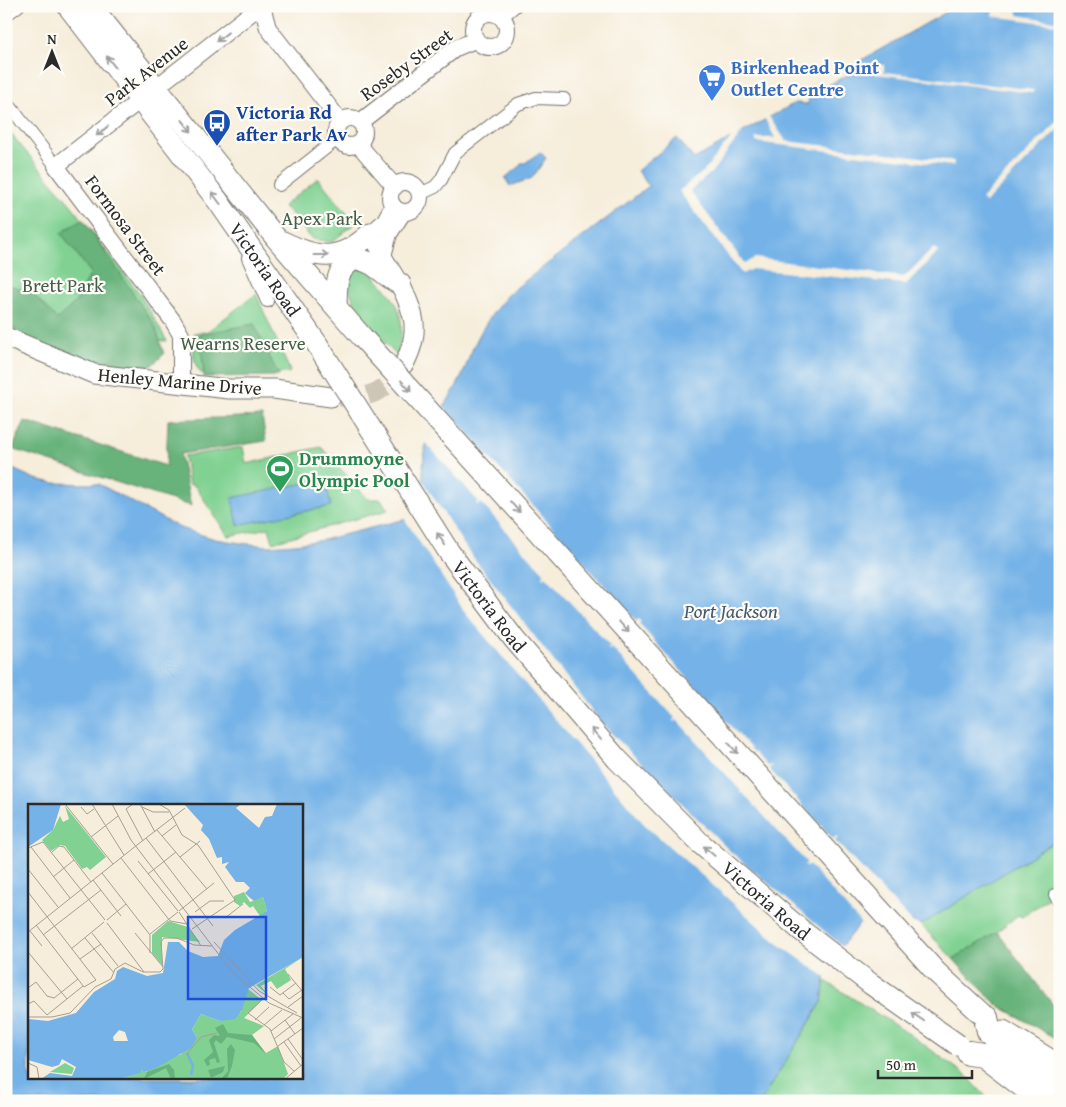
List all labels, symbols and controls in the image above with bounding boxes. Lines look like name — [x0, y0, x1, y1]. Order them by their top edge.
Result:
street label: Roseby Street — [354, 21, 458, 107]
north arrow — [28, 28, 78, 78]
text: N — [47, 29, 57, 49]
street label: Park Avenue — [98, 29, 194, 113]
one-way arrow — [216, 31, 229, 42]
place label: Birkenhead Point Outlet Centre — [731, 53, 880, 103]
one-way arrow — [105, 56, 116, 69]
supermarket icon: Birkenhead Point Outlet Centre — [697, 63, 727, 102]
place label: Victoria Rd after Park Av — [236, 98, 348, 148]
bus stop icon: Victoria Rd after Park Av — [202, 108, 232, 147]
one-way arrow — [181, 119, 192, 132]
one-way arrow — [96, 125, 109, 136]
street label: Formosa Street — [79, 169, 173, 282]
one-way arrow — [211, 191, 221, 205]
park label: Apex Park — [282, 204, 363, 232]
street label: Victoria Road — [223, 217, 308, 323]
one-way arrow — [313, 250, 329, 259]
park label: Brett Park — [22, 271, 104, 299]
park label: Wearns Reserve — [180, 329, 306, 357]
street label: Henley Marine Drive — [97, 360, 263, 402]
one-way arrow — [400, 380, 412, 393]
place label: Drummoyne Olympic Pool — [299, 444, 410, 494]
sports icon: Drummoyne Olympic Pool — [265, 454, 295, 493]
one-way arrow — [509, 500, 521, 513]
one-way arrow — [435, 532, 445, 546]
street label: Victoria Road — [446, 554, 534, 659]
water label: Port Jackson — [683, 596, 778, 625]
one-way arrow — [618, 621, 630, 634]
one-way arrow — [590, 728, 601, 741]
one-way arrow — [727, 741, 739, 754]
inset map — [28, 804, 302, 1080]
one-way arrow — [703, 845, 716, 856]
street label: Victoria Road — [716, 854, 817, 947]
one-way arrow — [911, 1012, 925, 1022]
scale bar — [878, 1047, 972, 1079]
text: 50 m — [886, 1054, 917, 1075]

